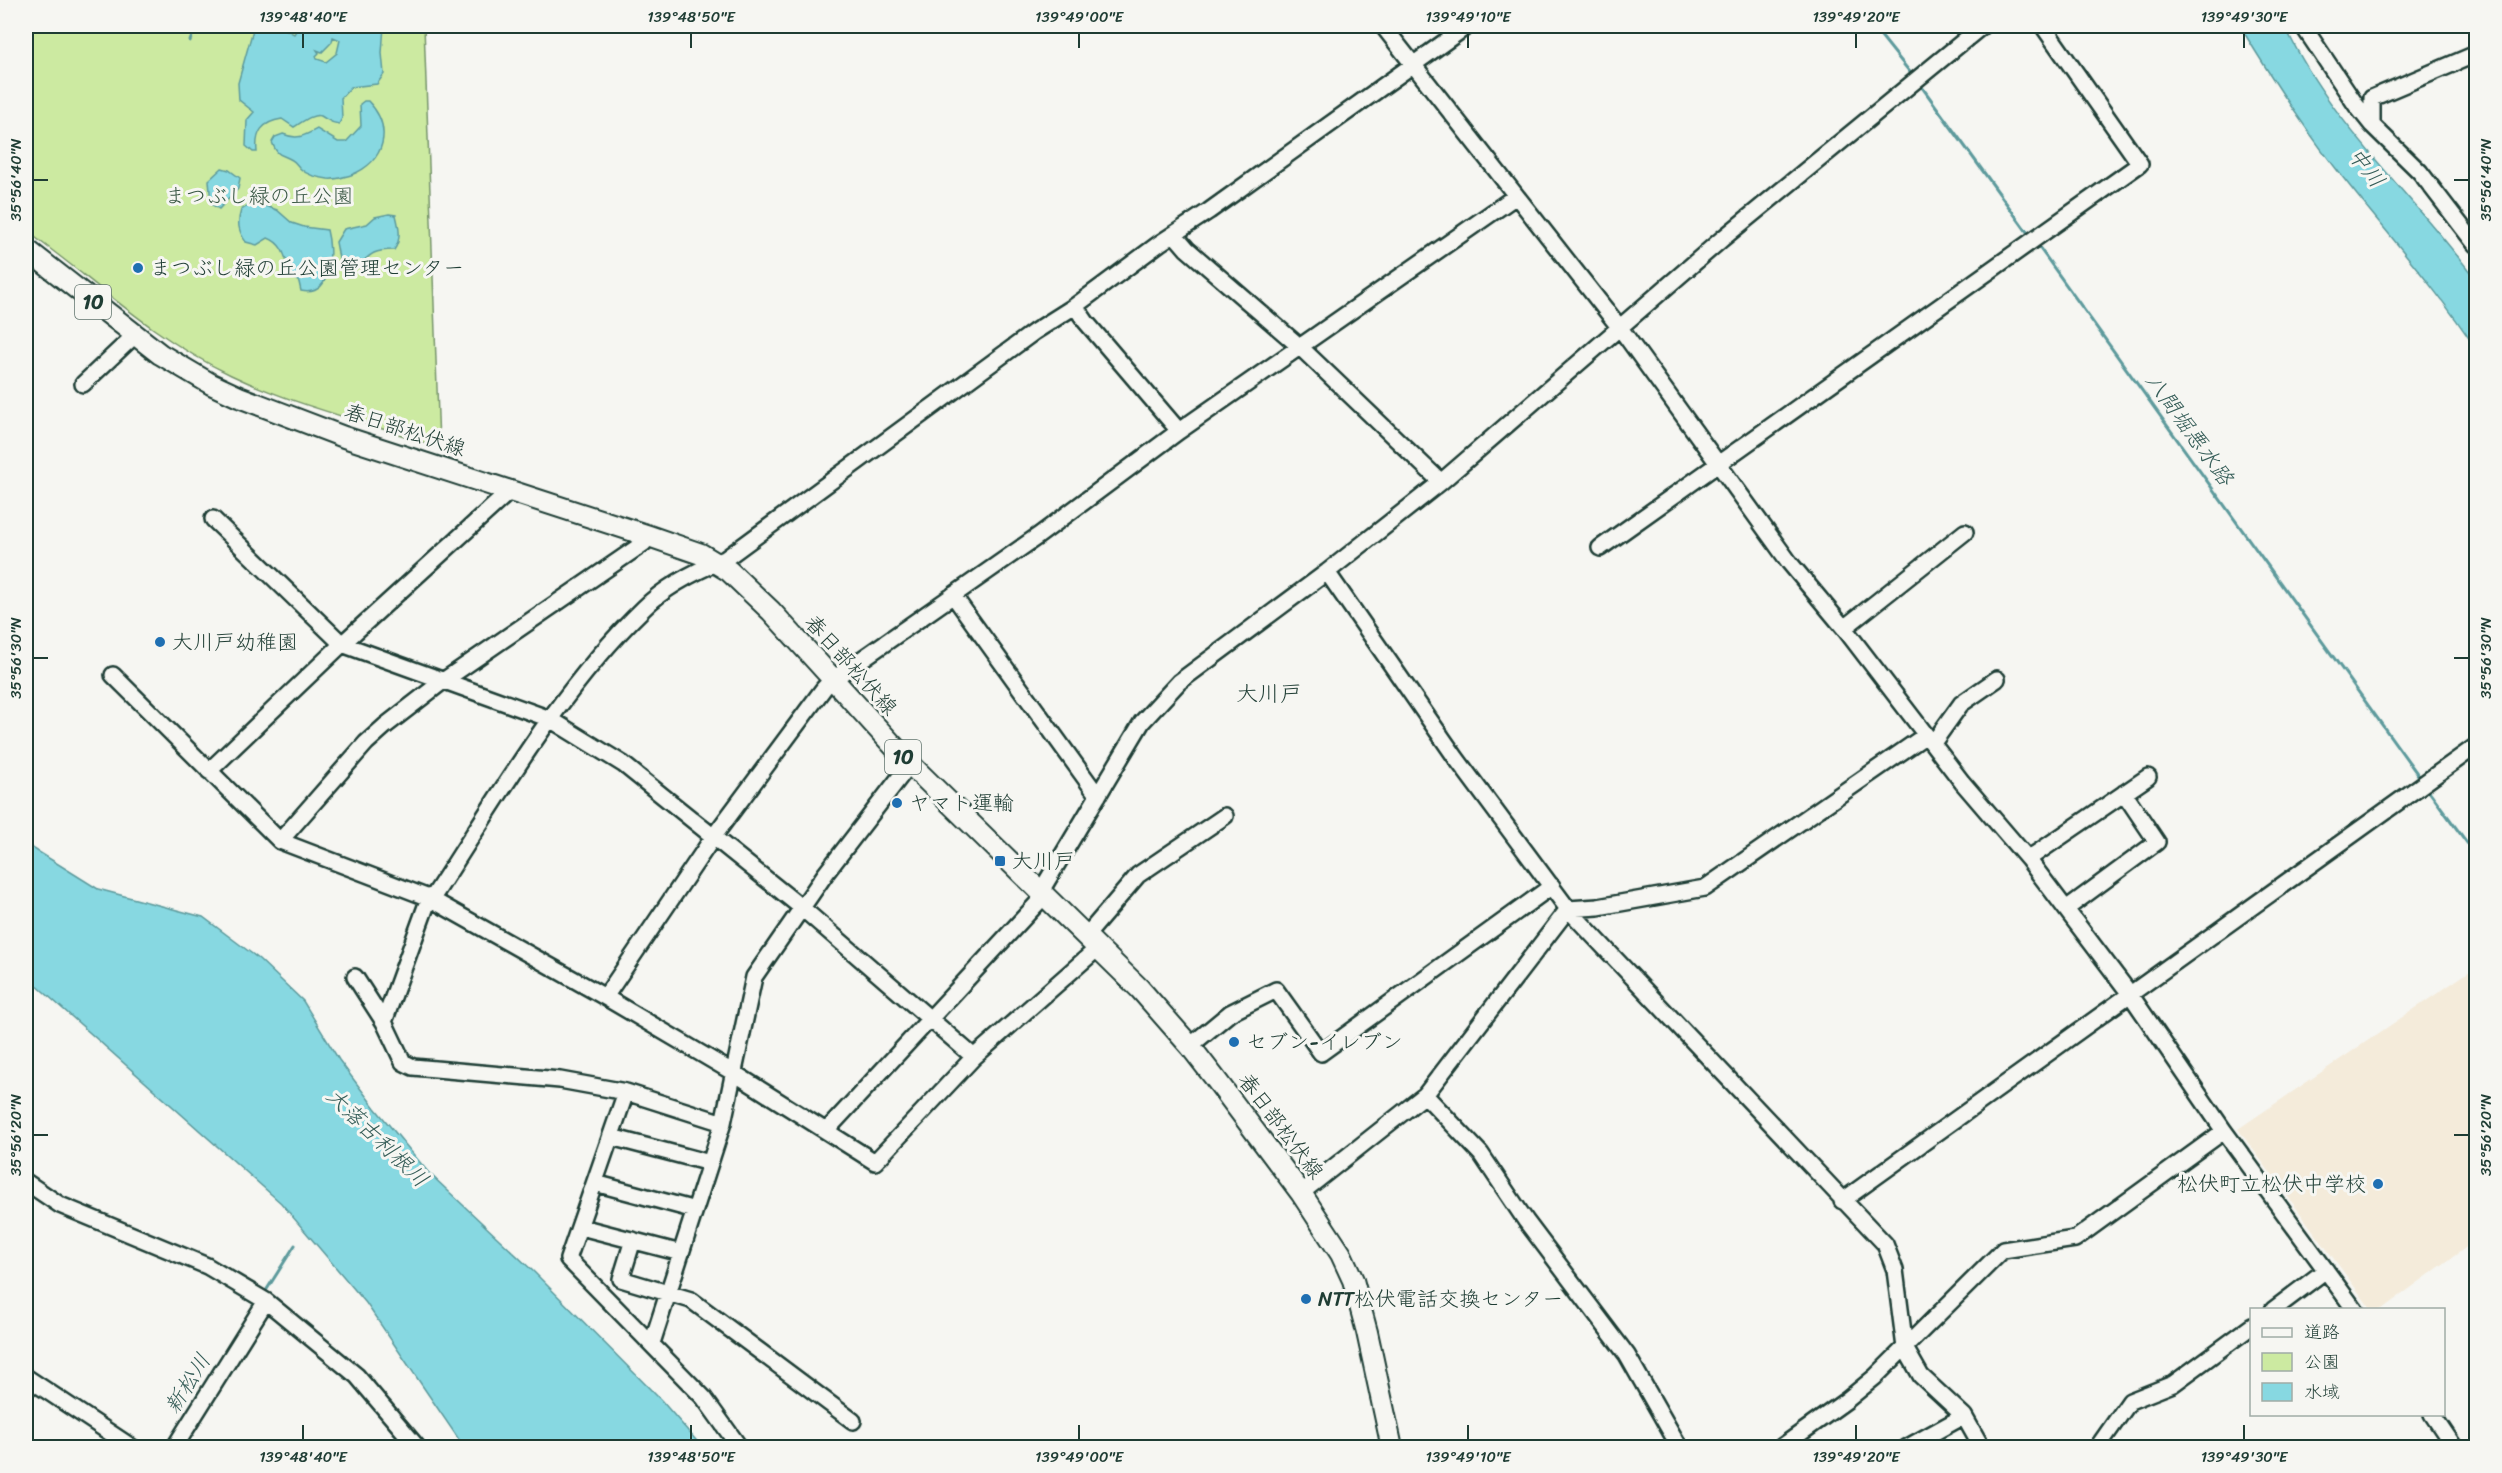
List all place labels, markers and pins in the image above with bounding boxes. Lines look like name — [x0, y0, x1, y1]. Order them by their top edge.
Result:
place label: まつぶし緑の丘公園管理センター — [150, 249, 464, 287]
marker: まつぶし緑の丘公園管理センター — [131, 261, 145, 275]
place label: 大川戸幼稚園 — [172, 623, 298, 661]
marker: 大川戸幼稚園 — [153, 635, 167, 649]
place label: ヤマト運輸 — [909, 784, 1014, 822]
marker: ヤマト運輸 — [890, 796, 904, 810]
place label: 大川戸 — [1012, 842, 1075, 880]
marker: 大川戸 — [993, 854, 1007, 868]
place label: セブン-イレブン — [1246, 1023, 1403, 1061]
marker: セブン-イレブン — [1227, 1035, 1241, 1049]
place label: 松伏町立松伏中学校 — [2177, 1165, 2366, 1203]
marker: 松伏町立松伏中学校 — [2371, 1177, 2385, 1191]
place label: NTT松伏電話交換センター — [1318, 1280, 1563, 1318]
marker: NTT松伏電話交換センター — [1299, 1292, 1313, 1306]

